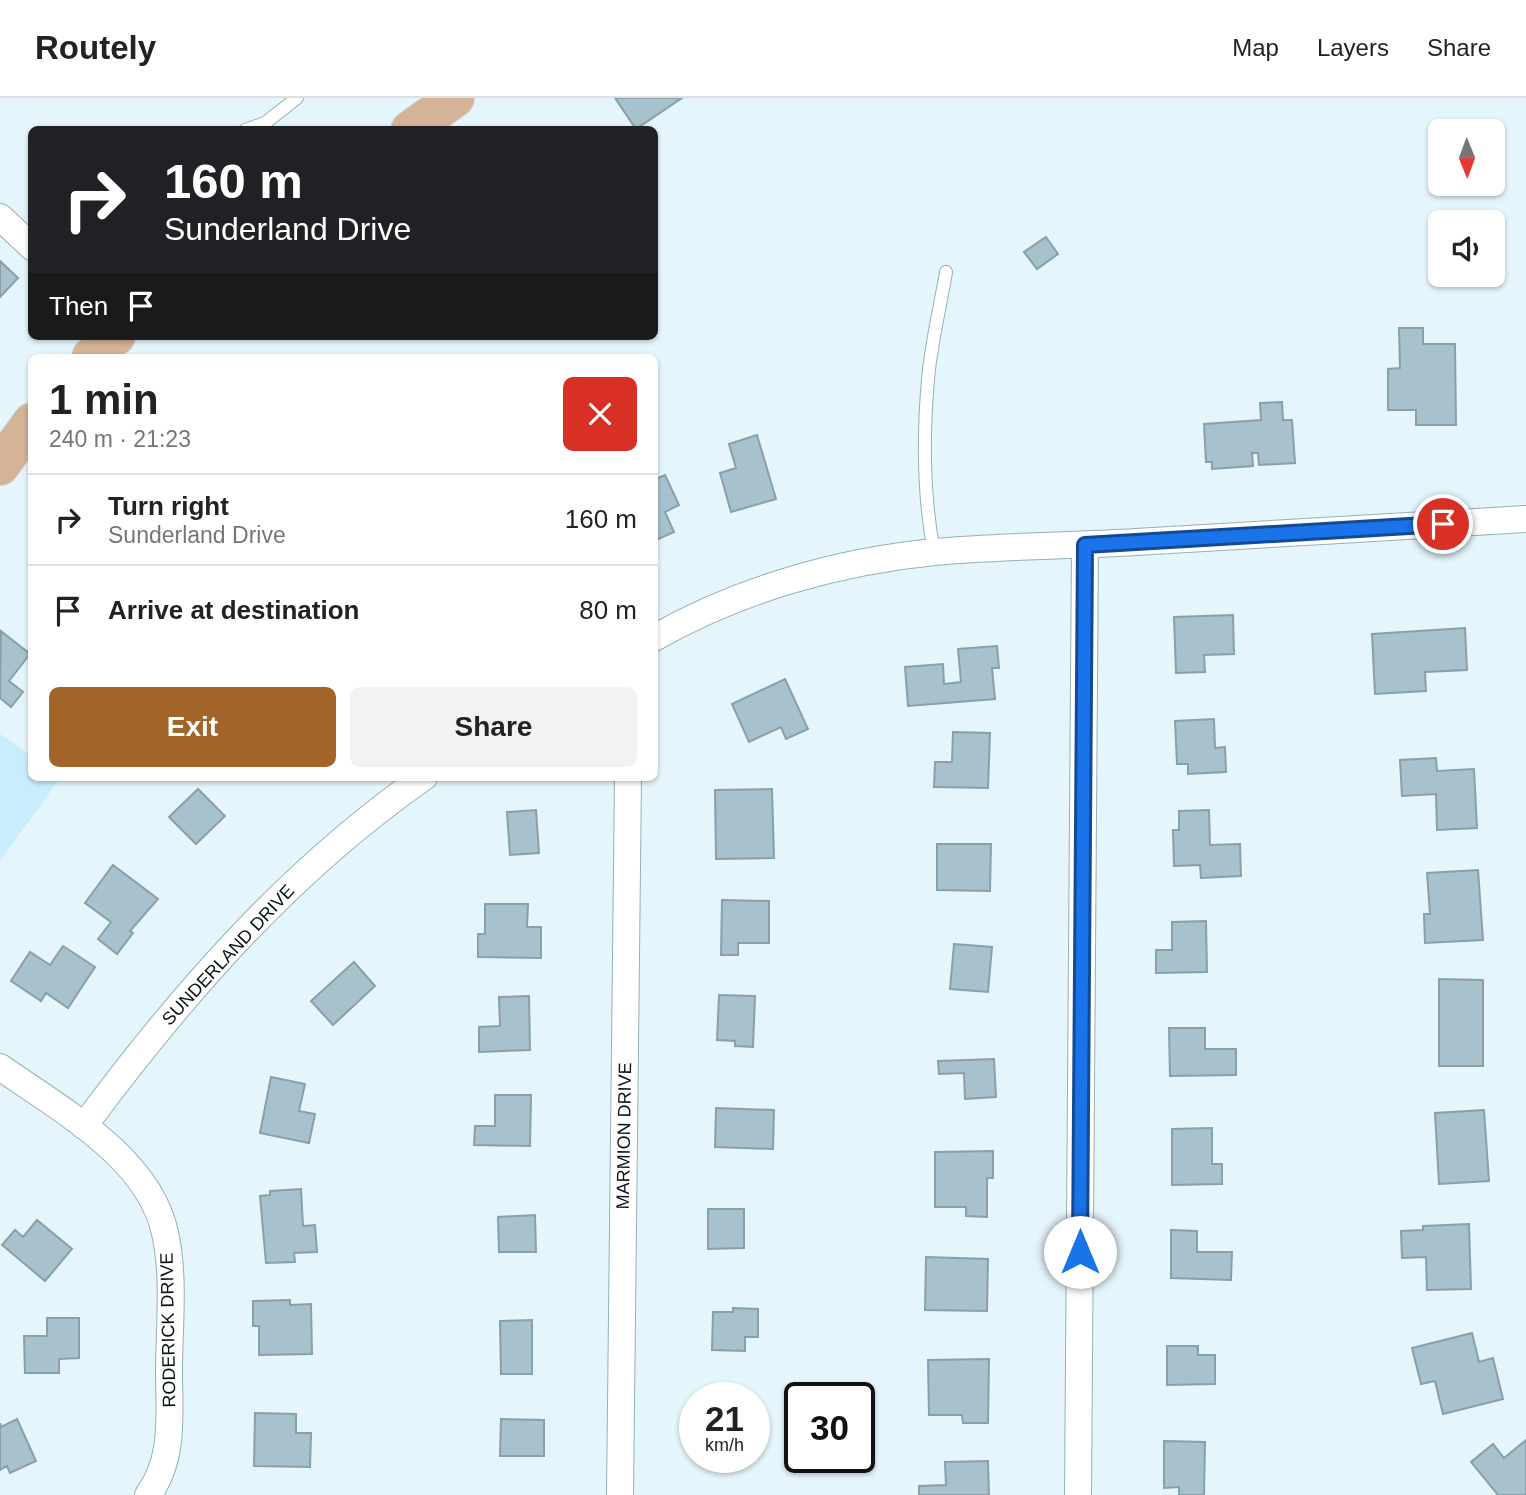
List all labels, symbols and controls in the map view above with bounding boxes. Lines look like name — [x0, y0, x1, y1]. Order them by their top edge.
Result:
text: Routely — [35, 29, 156, 66]
text: Map — [1232, 34, 1279, 61]
text: Layers — [1317, 34, 1389, 61]
text: Share — [1427, 34, 1491, 61]
north arrow — [1428, 119, 1505, 196]
map controls — [1428, 119, 1505, 287]
icon: right — [49, 154, 140, 245]
text: 160 m — [164, 154, 303, 208]
button: sound — [1428, 210, 1505, 287]
text: Sunderland Drive — [164, 211, 411, 247]
icon: arrive — [122, 287, 160, 325]
text: Then — [49, 291, 108, 321]
text: 1 min — [49, 376, 159, 423]
button: close — [563, 377, 637, 451]
text: 240 m · 21:23 — [49, 426, 191, 452]
text: Turn right — [108, 491, 229, 521]
pin — [1413, 494, 1473, 554]
icon: right — [49, 501, 87, 539]
text: 160 m — [565, 504, 637, 534]
icon: arrive — [1424, 505, 1462, 543]
text: Sunderland Drive — [108, 522, 286, 548]
icon: arrive — [49, 592, 87, 630]
text: Arrive at destination — [108, 595, 359, 625]
text: 80 m — [579, 595, 637, 625]
button: Exit — [49, 687, 336, 767]
button: Share — [350, 687, 637, 767]
street label: SUNDERLAND DRIVE — [158, 881, 298, 1029]
street label: MARMION DRIVE — [613, 1062, 635, 1210]
position arrow — [1043, 1215, 1117, 1289]
street label: RODERICK DRIVE — [157, 1252, 179, 1408]
speed limit sign: 30 — [784, 1382, 875, 1473]
text: 21 — [705, 1399, 744, 1438]
text: km/h — [705, 1435, 744, 1455]

